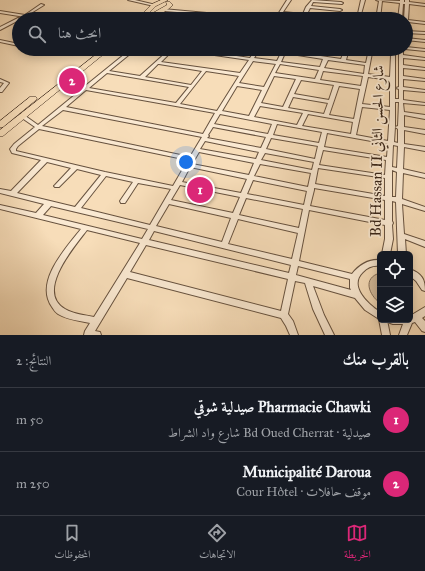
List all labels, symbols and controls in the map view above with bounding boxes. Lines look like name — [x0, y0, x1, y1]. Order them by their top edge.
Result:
search box — [12, 12, 413, 56]
icon: search — [26, 23, 48, 45]
text: ابحث هنا — [58, 24, 101, 42]
street label: Bd Hassan II شارع الحسن الثاني — [367, 65, 391, 237]
pin: 2 — [59, 66, 85, 96]
your location — [176, 152, 196, 172]
pin: 1 — [187, 175, 213, 205]
map controls — [377, 251, 413, 323]
button: locate — [377, 251, 413, 287]
button: layers — [377, 287, 413, 323]
text: بالقرب منك — [343, 349, 409, 370]
text: النتائج: 2 — [16, 353, 51, 369]
text: Pharmacie Chawki صيدلية شوقي — [194, 398, 371, 416]
text: 50 m — [16, 412, 43, 428]
text: 1 — [393, 412, 399, 428]
text: صيدلية · Bd Oued Cherrat شارع واد الشراط — [168, 425, 371, 441]
text: Municipalité Daroua — [243, 463, 371, 481]
text: 250 m — [16, 476, 50, 492]
text: 2 — [393, 476, 399, 492]
text: موقف حافلات · Cour Hôtel — [236, 484, 371, 500]
tab: المحفوظات — [54, 522, 90, 565]
tab: الاتجاهات — [199, 522, 236, 565]
tab: الخريطة — [344, 522, 371, 565]

